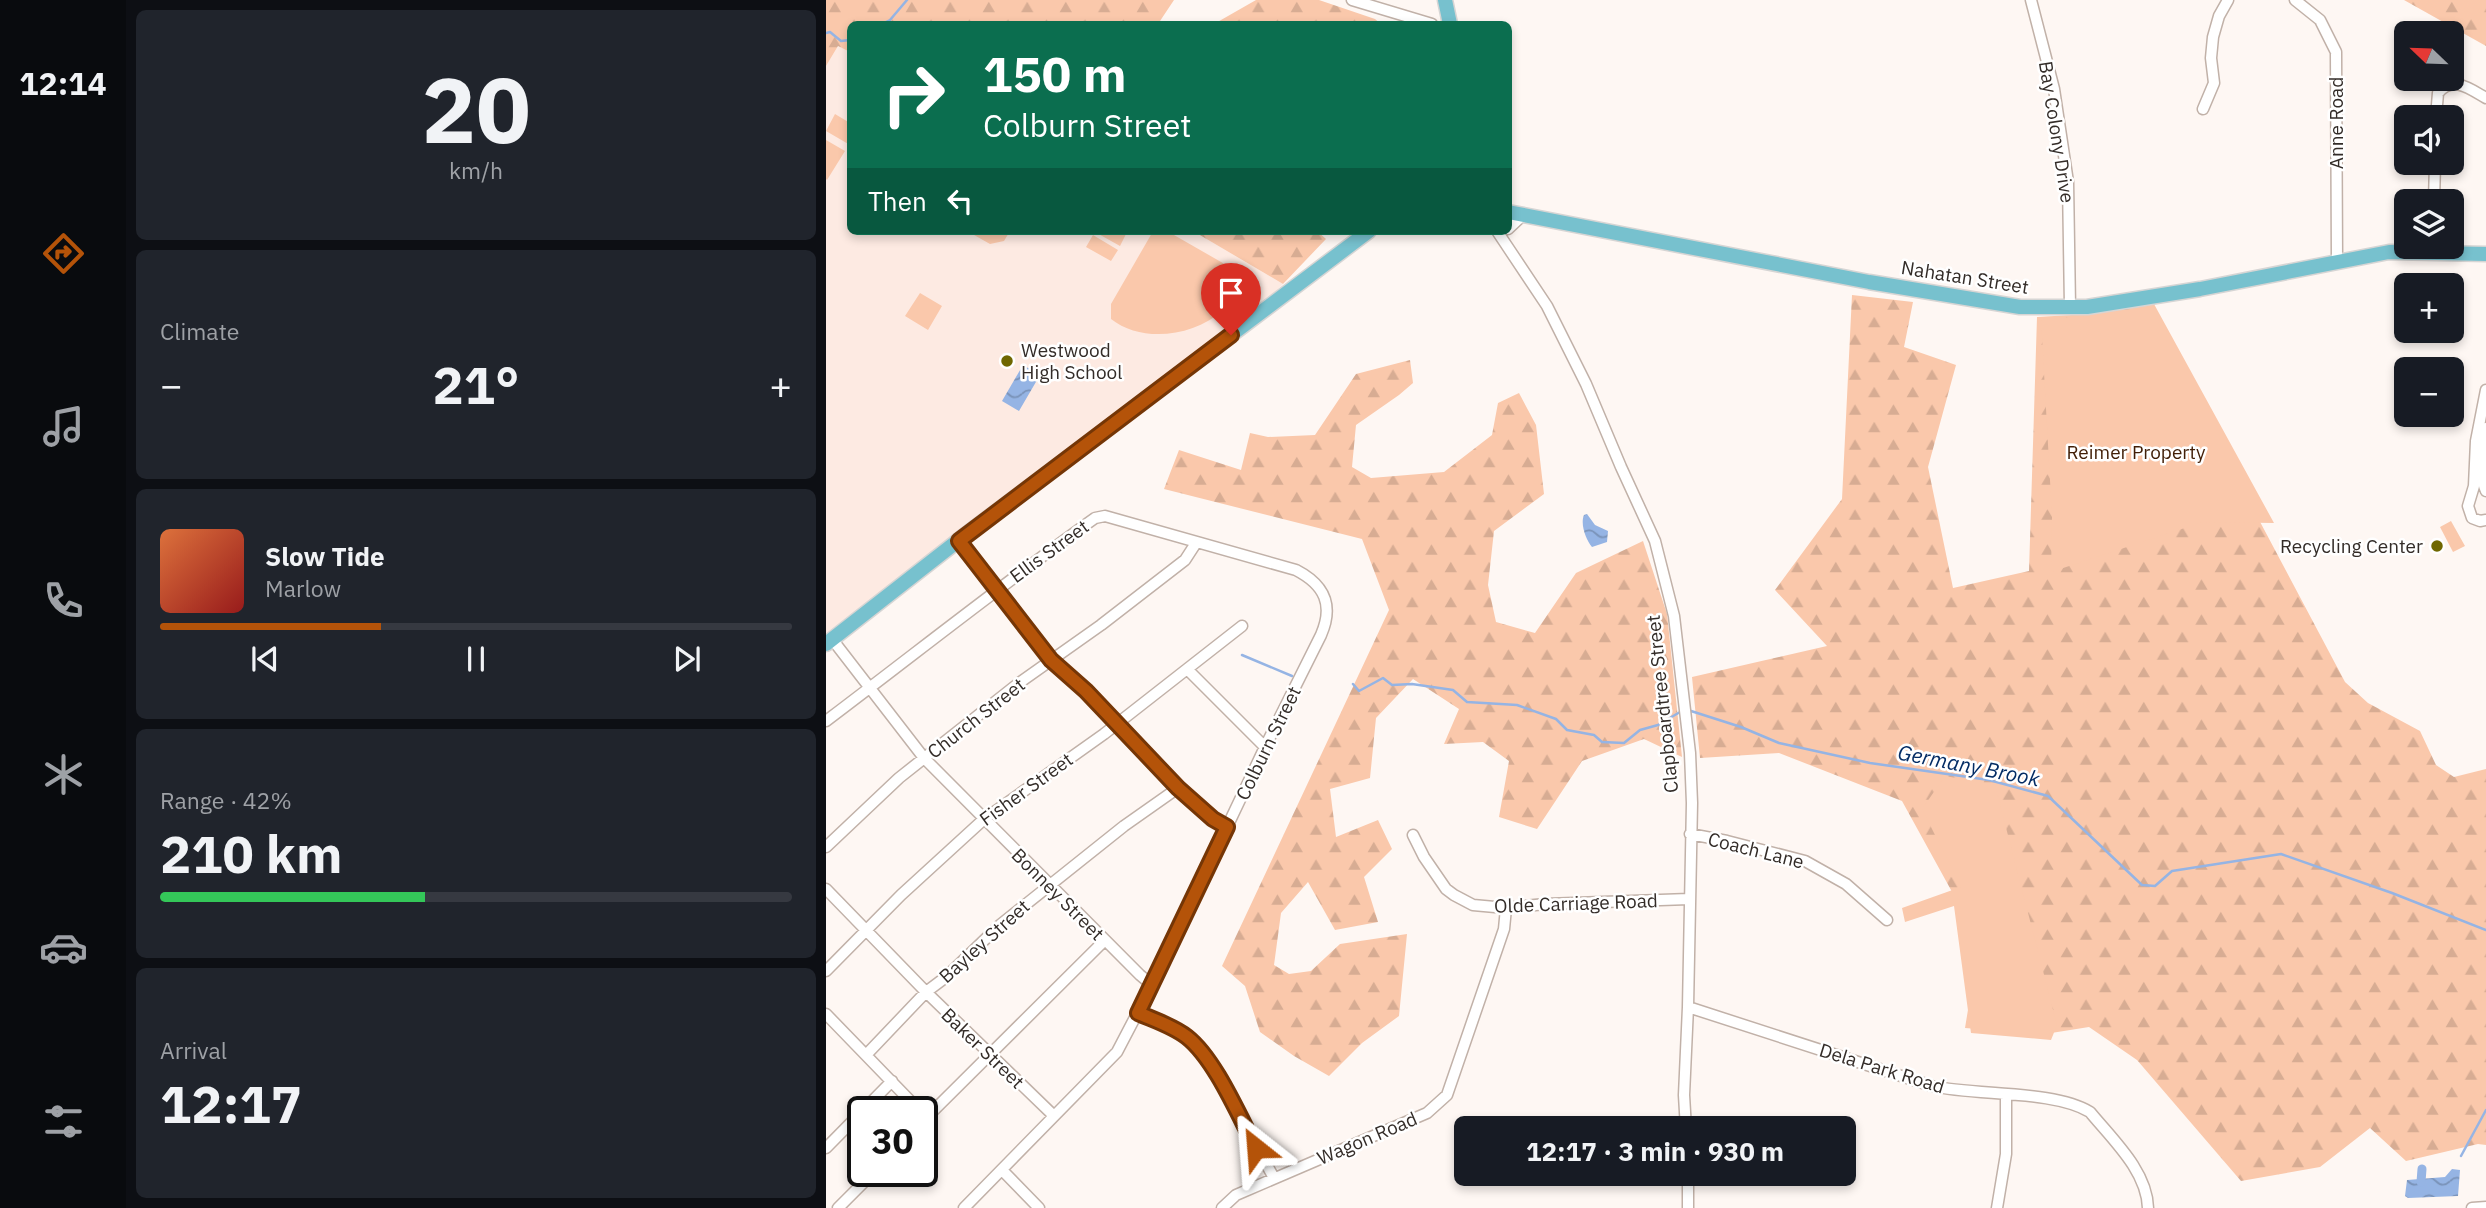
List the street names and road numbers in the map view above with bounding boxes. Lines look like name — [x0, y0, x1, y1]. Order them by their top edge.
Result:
street label: Bay Colony Drive — [2034, 59, 2080, 205]
street label: Anne Road — [2324, 77, 2348, 169]
street label: Nahatan Street — [1900, 255, 2030, 299]
street label: Ellis Street — [1005, 514, 1093, 588]
street label: Clapboardtree Street — [1641, 614, 1683, 794]
street label: Church Street — [922, 672, 1030, 764]
street label: Colburn Street — [1230, 682, 1306, 804]
street label: Fisher Street — [975, 747, 1077, 831]
street label: Coach Lane — [1705, 826, 1807, 874]
street label: Bonney Street — [1007, 843, 1109, 945]
street label: Olde Carriage Road — [1494, 888, 1658, 918]
street label: Bayley Street — [934, 894, 1034, 988]
street label: Baker Street — [936, 1002, 1030, 1094]
street label: Dela Park Road — [1817, 1038, 1947, 1098]
street label: Wagon Road — [1313, 1106, 1421, 1170]

